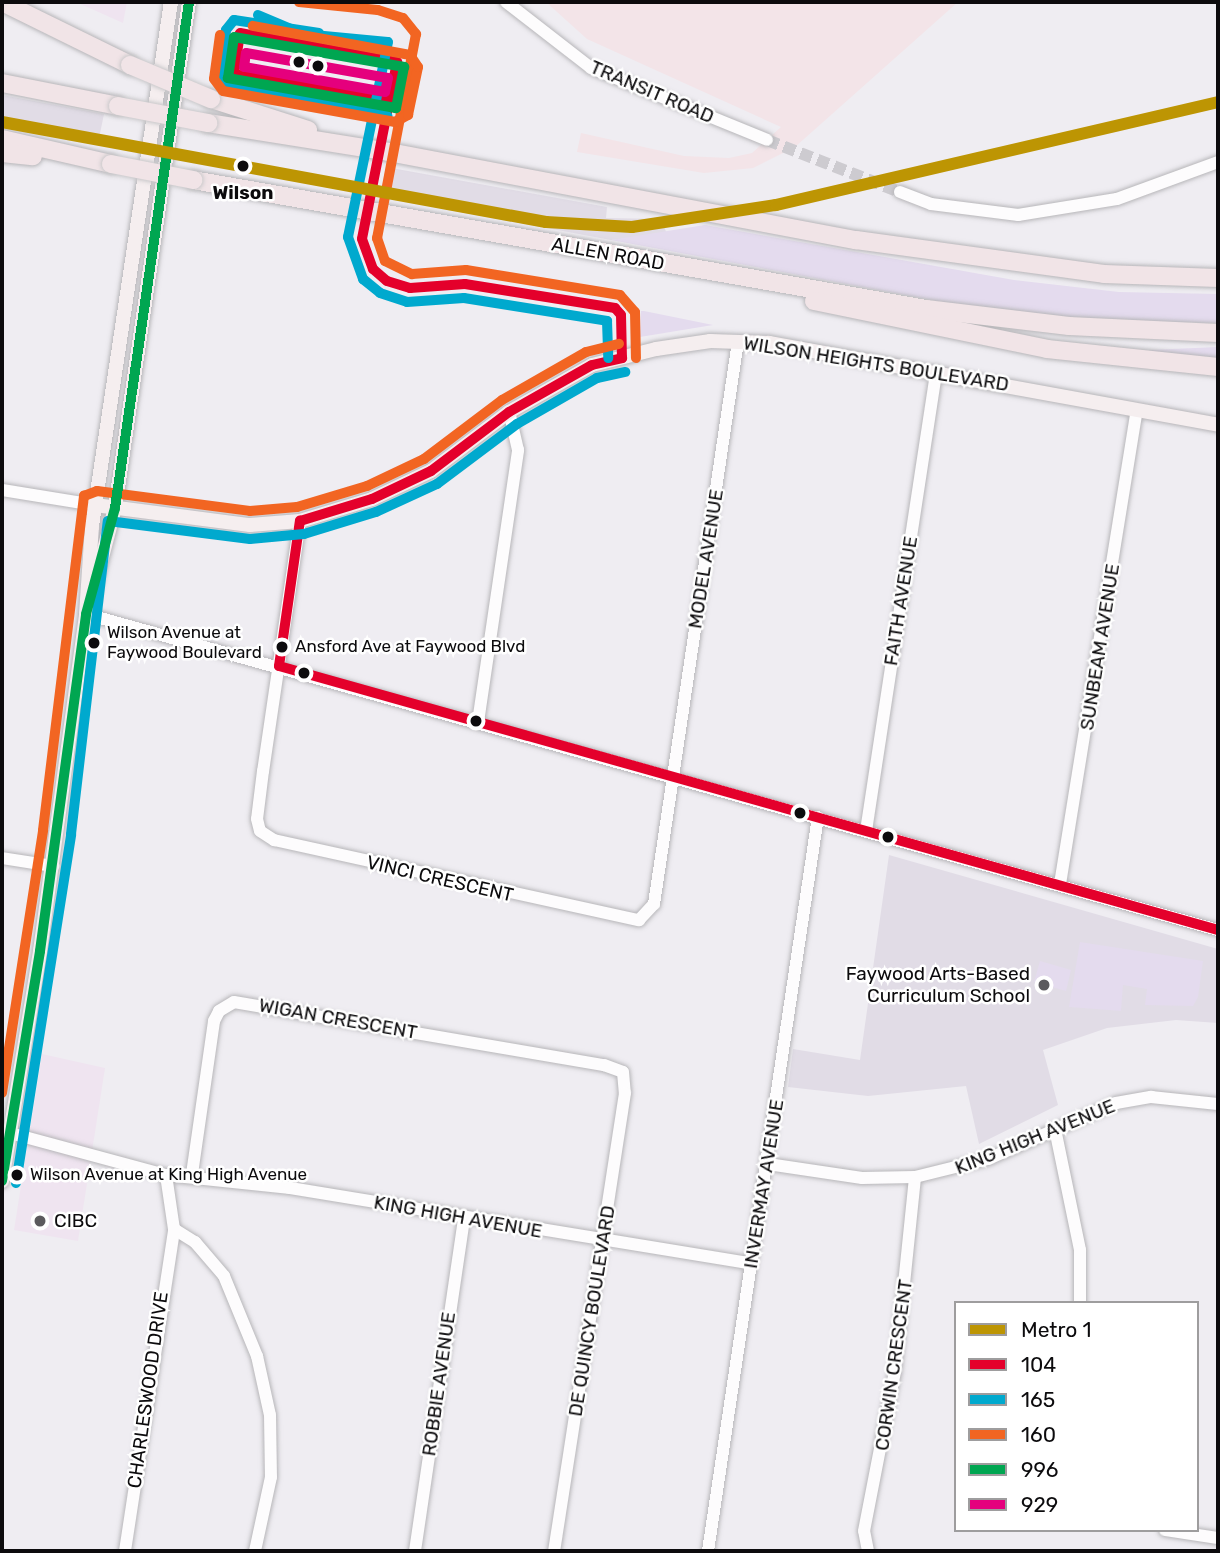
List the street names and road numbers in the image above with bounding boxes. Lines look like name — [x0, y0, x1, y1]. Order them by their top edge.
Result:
street label: TRANSIT ROAD — [586, 56, 718, 128]
street label: ALLEN ROAD — [550, 233, 666, 275]
street label: WILSON HEIGHTS BOULEVARD — [742, 332, 1010, 396]
street label: MODEL AVENUE — [684, 487, 728, 631]
street label: FAITH AVENUE — [879, 534, 923, 668]
street label: SUNBEAM AVENUE — [1076, 562, 1124, 732]
street label: VINCI CRESCENT — [364, 851, 516, 907]
street label: WIGAN CRESCENT — [257, 994, 419, 1044]
street label: KING HIGH AVENUE — [951, 1094, 1119, 1180]
street label: INVERMAY AVENUE — [739, 1097, 789, 1271]
street label: KING HIGH AVENUE — [372, 1191, 544, 1243]
street label: DE QUINCY BOULEVARD — [564, 1204, 620, 1418]
street label: CORWIN CRESCENT — [871, 1278, 917, 1452]
street label: CHARLESWOOD DRIVE — [123, 1290, 173, 1490]
street label: ROBBIE AVENUE — [418, 1310, 460, 1458]

